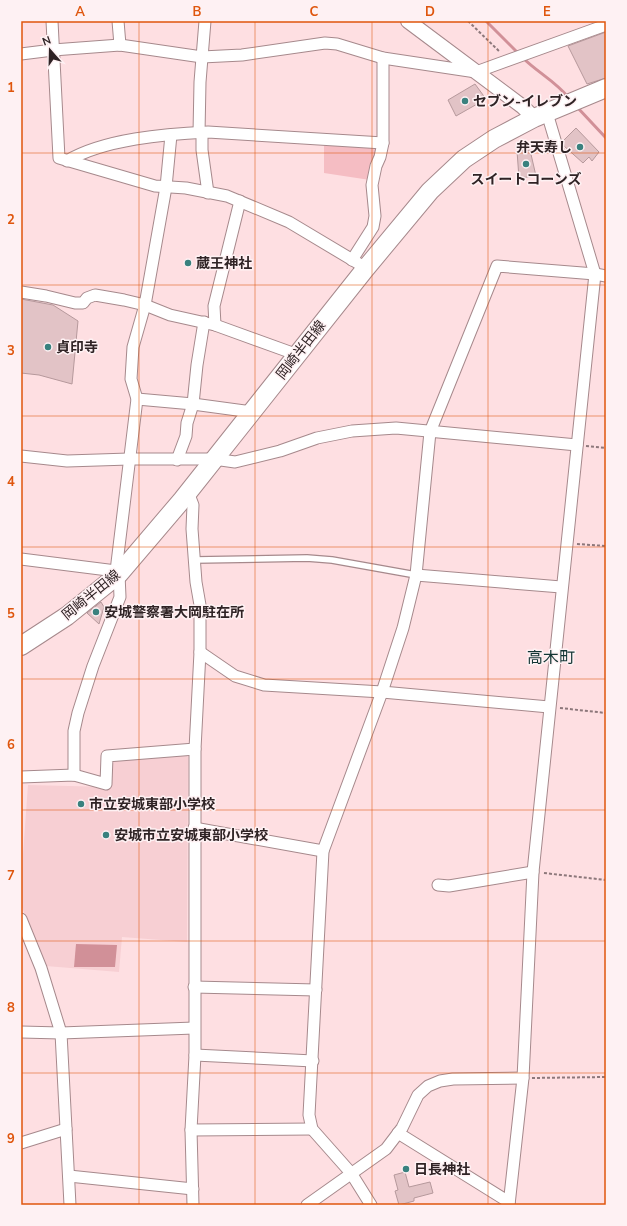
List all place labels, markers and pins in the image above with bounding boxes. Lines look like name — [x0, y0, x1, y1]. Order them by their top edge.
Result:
place label: セブン-イレブン — [473, 92, 577, 111]
marker: セブン-イレブン — [460, 96, 470, 106]
place label: 弁天寿し — [516, 138, 572, 157]
marker: 弁天寿し — [575, 142, 585, 152]
marker: スイートコーンズ — [521, 159, 531, 169]
place label: スイートコーンズ — [470, 170, 582, 189]
place label: 蔵王神社 — [196, 254, 252, 273]
marker: 蔵王神社 — [183, 258, 193, 268]
place label: 貞印寺 — [56, 338, 98, 357]
marker: 貞印寺 — [43, 342, 53, 352]
place label: 安城警察署大岡駐在所 — [104, 603, 244, 622]
marker: 安城警察署大岡駐在所 — [91, 607, 101, 617]
place label: 市立安城東部小学校 — [89, 795, 215, 814]
marker: 市立安城東部小学校 — [76, 799, 86, 809]
place label: 安城市立安城東部小学校 — [114, 826, 268, 845]
marker: 安城市立安城東部小学校 — [101, 830, 111, 840]
place label: 日長神社 — [414, 1160, 470, 1179]
marker: 日長神社 — [401, 1164, 411, 1174]

